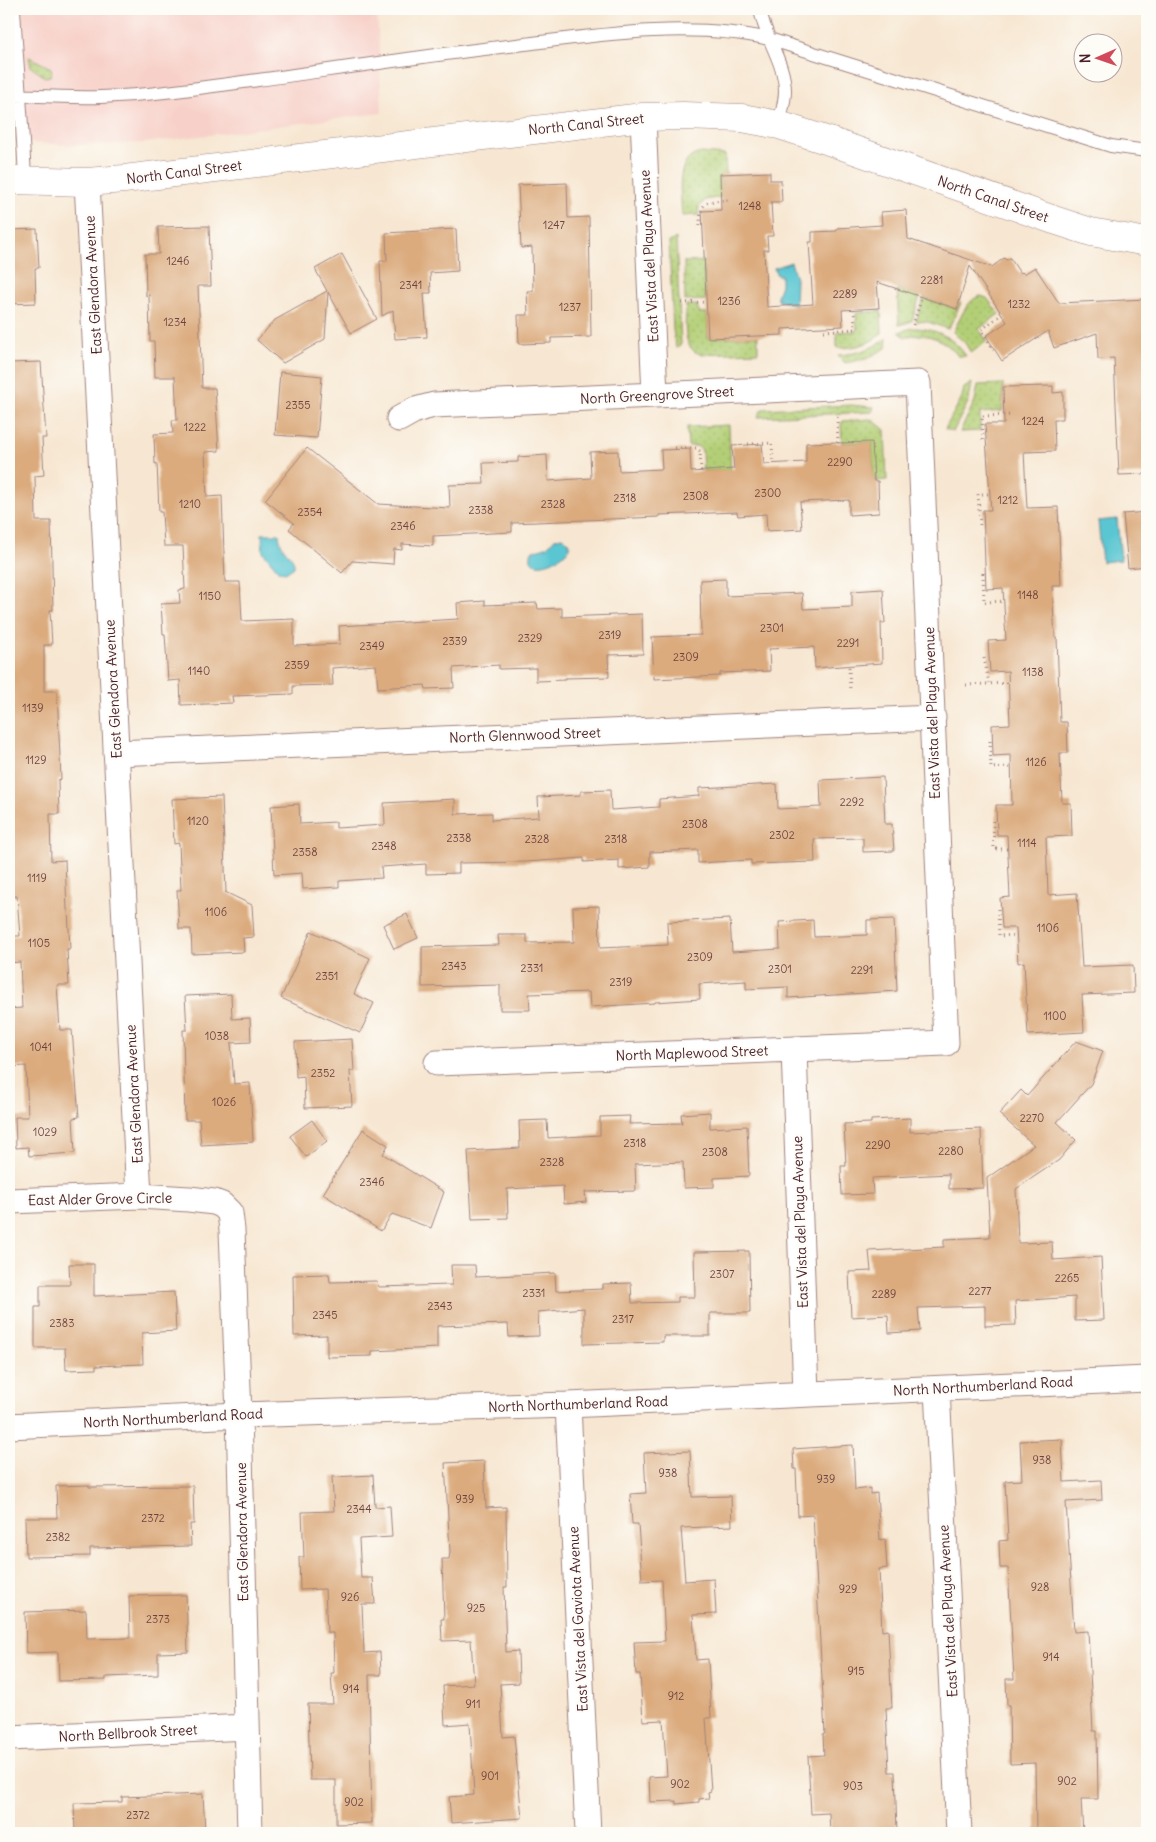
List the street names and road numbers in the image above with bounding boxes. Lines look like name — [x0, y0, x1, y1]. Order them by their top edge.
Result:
street label: North Canal Street — [527, 109, 645, 139]
street label: North Canal Street — [125, 156, 243, 188]
street label: East Vista del Playa Avenue — [635, 169, 663, 343]
street label: North Canal Street — [935, 172, 1051, 227]
street label: East Glendora Avenue — [80, 215, 106, 355]
street label: North Greengrove Street — [580, 382, 735, 408]
street label: East Glendora Avenue — [100, 619, 126, 759]
street label: East Vista del Playa Avenue — [920, 626, 944, 800]
street label: North Glennwood Street — [449, 723, 601, 747]
street label: East Glendora Avenue — [121, 1024, 147, 1164]
street label: North Maplewood Street — [615, 1041, 769, 1065]
street label: East Vista del Playa Avenue — [788, 1135, 812, 1309]
street label: East Alder Grove Circle — [28, 1189, 172, 1209]
street label: North Northumberland Road — [893, 1372, 1073, 1400]
street label: North Northumberland Road — [488, 1392, 668, 1416]
street label: North Northumberland Road — [83, 1404, 263, 1432]
street label: East Glendora Avenue — [232, 1462, 252, 1602]
street label: East Vista del Playa Avenue — [934, 1524, 962, 1698]
street label: East Vista del Gaviota Avenue — [564, 1526, 592, 1712]
street label: North Bellbrook Street — [58, 1720, 198, 1746]

